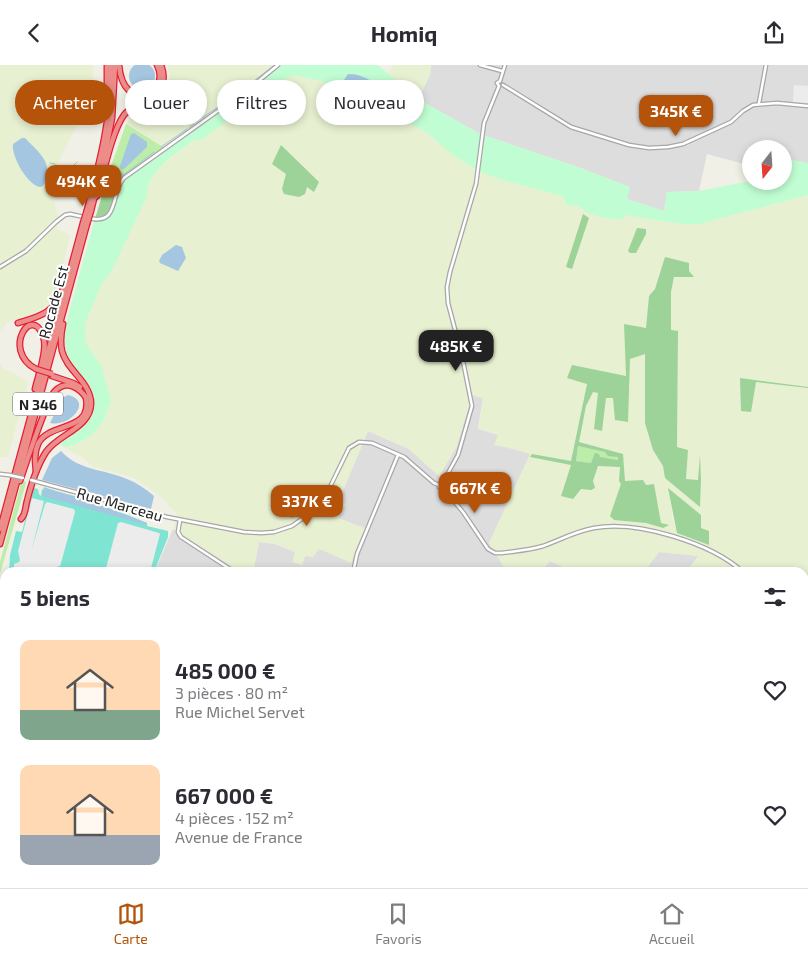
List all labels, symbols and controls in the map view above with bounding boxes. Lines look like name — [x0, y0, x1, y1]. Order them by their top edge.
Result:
icon: back — [20, 19, 48, 47]
icon: share — [760, 19, 788, 47]
text: Homiq — [371, 20, 437, 46]
chip: Acheter — [15, 80, 115, 125]
chip: Louer — [125, 80, 207, 125]
chip: Filtres — [217, 80, 306, 125]
chip: Nouveau — [316, 80, 424, 125]
pin: 345K € — [635, 95, 717, 137]
text: 345K € — [650, 101, 702, 120]
north arrow — [742, 140, 792, 190]
map controls — [742, 140, 792, 190]
pin: 494K € — [42, 165, 124, 207]
text: 494K € — [56, 171, 110, 190]
street label: Rocade Est — [35, 263, 71, 341]
pin: 485K € — [415, 329, 497, 372]
text: 485K € — [430, 336, 482, 355]
road number: N 346 — [13, 393, 63, 415]
pin: 667K € — [434, 471, 516, 514]
text: 667K € — [449, 478, 501, 497]
street label: Rue Marceau — [75, 483, 165, 525]
pin: 337K € — [266, 485, 348, 527]
text: 337K € — [282, 491, 332, 510]
icon: filters — [761, 583, 789, 611]
text: 5 biens — [20, 585, 90, 610]
text: 485 000 € — [175, 658, 275, 683]
icon: home — [60, 660, 120, 720]
icon: heart — [761, 676, 789, 704]
text: 3 pièces · 80 m² — [175, 683, 288, 702]
text: Rue Michel Servet — [175, 702, 305, 721]
text: 667 000 € — [175, 783, 273, 808]
icon: home — [60, 785, 120, 845]
icon: heart — [761, 801, 789, 829]
text: 4 pièces · 152 m² — [175, 808, 294, 827]
text: Avenue de France — [175, 827, 303, 846]
tab: Carte — [114, 900, 148, 947]
tab: Favoris — [375, 900, 422, 947]
tab: Accueil — [649, 900, 694, 947]

